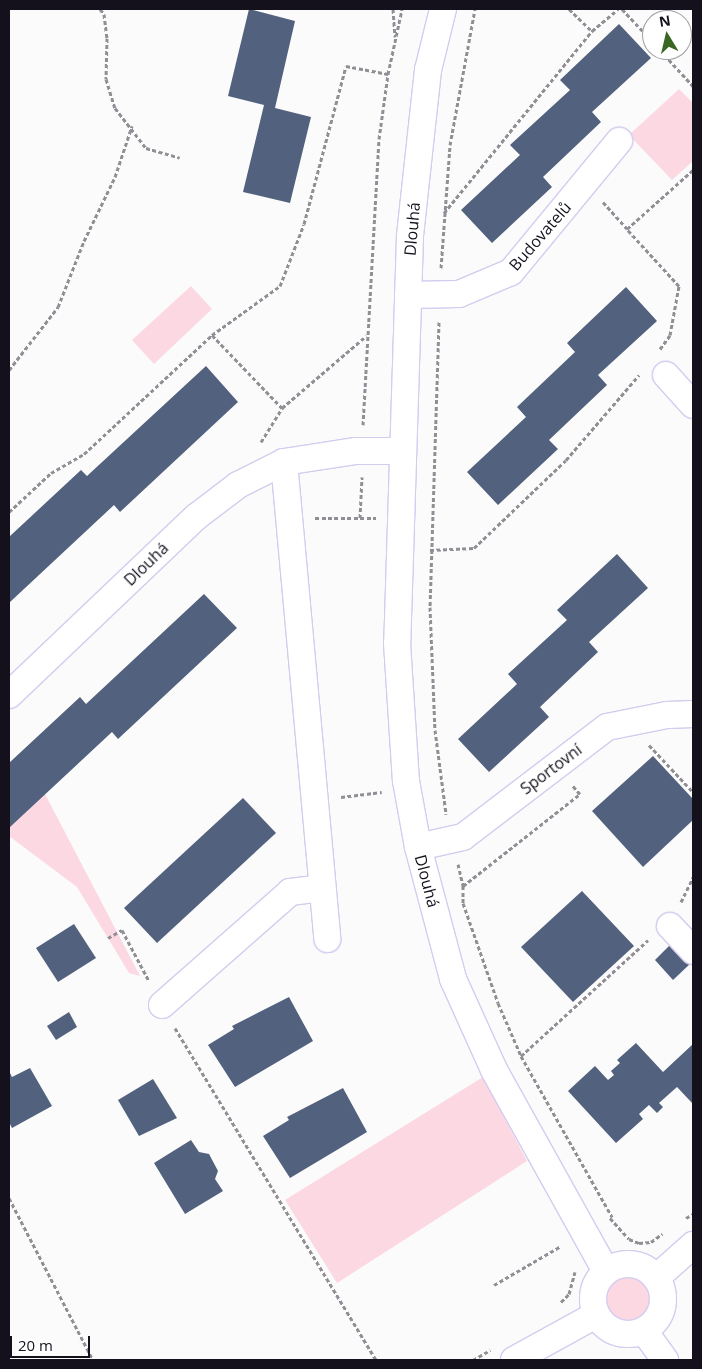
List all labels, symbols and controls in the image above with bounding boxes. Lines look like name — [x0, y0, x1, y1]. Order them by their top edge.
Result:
north arrow — [642, 10, 692, 60]
text: N — [658, 10, 672, 31]
street label: Budovatelů — [505, 198, 575, 274]
street label: Dlouhá — [400, 201, 424, 257]
street label: Dlouhá — [120, 538, 172, 590]
street label: Sportovní — [517, 740, 585, 798]
street label: Dlouhá — [411, 853, 443, 909]
scale bar — [12, 1326, 92, 1358]
text: 20 m — [18, 1335, 53, 1355]

